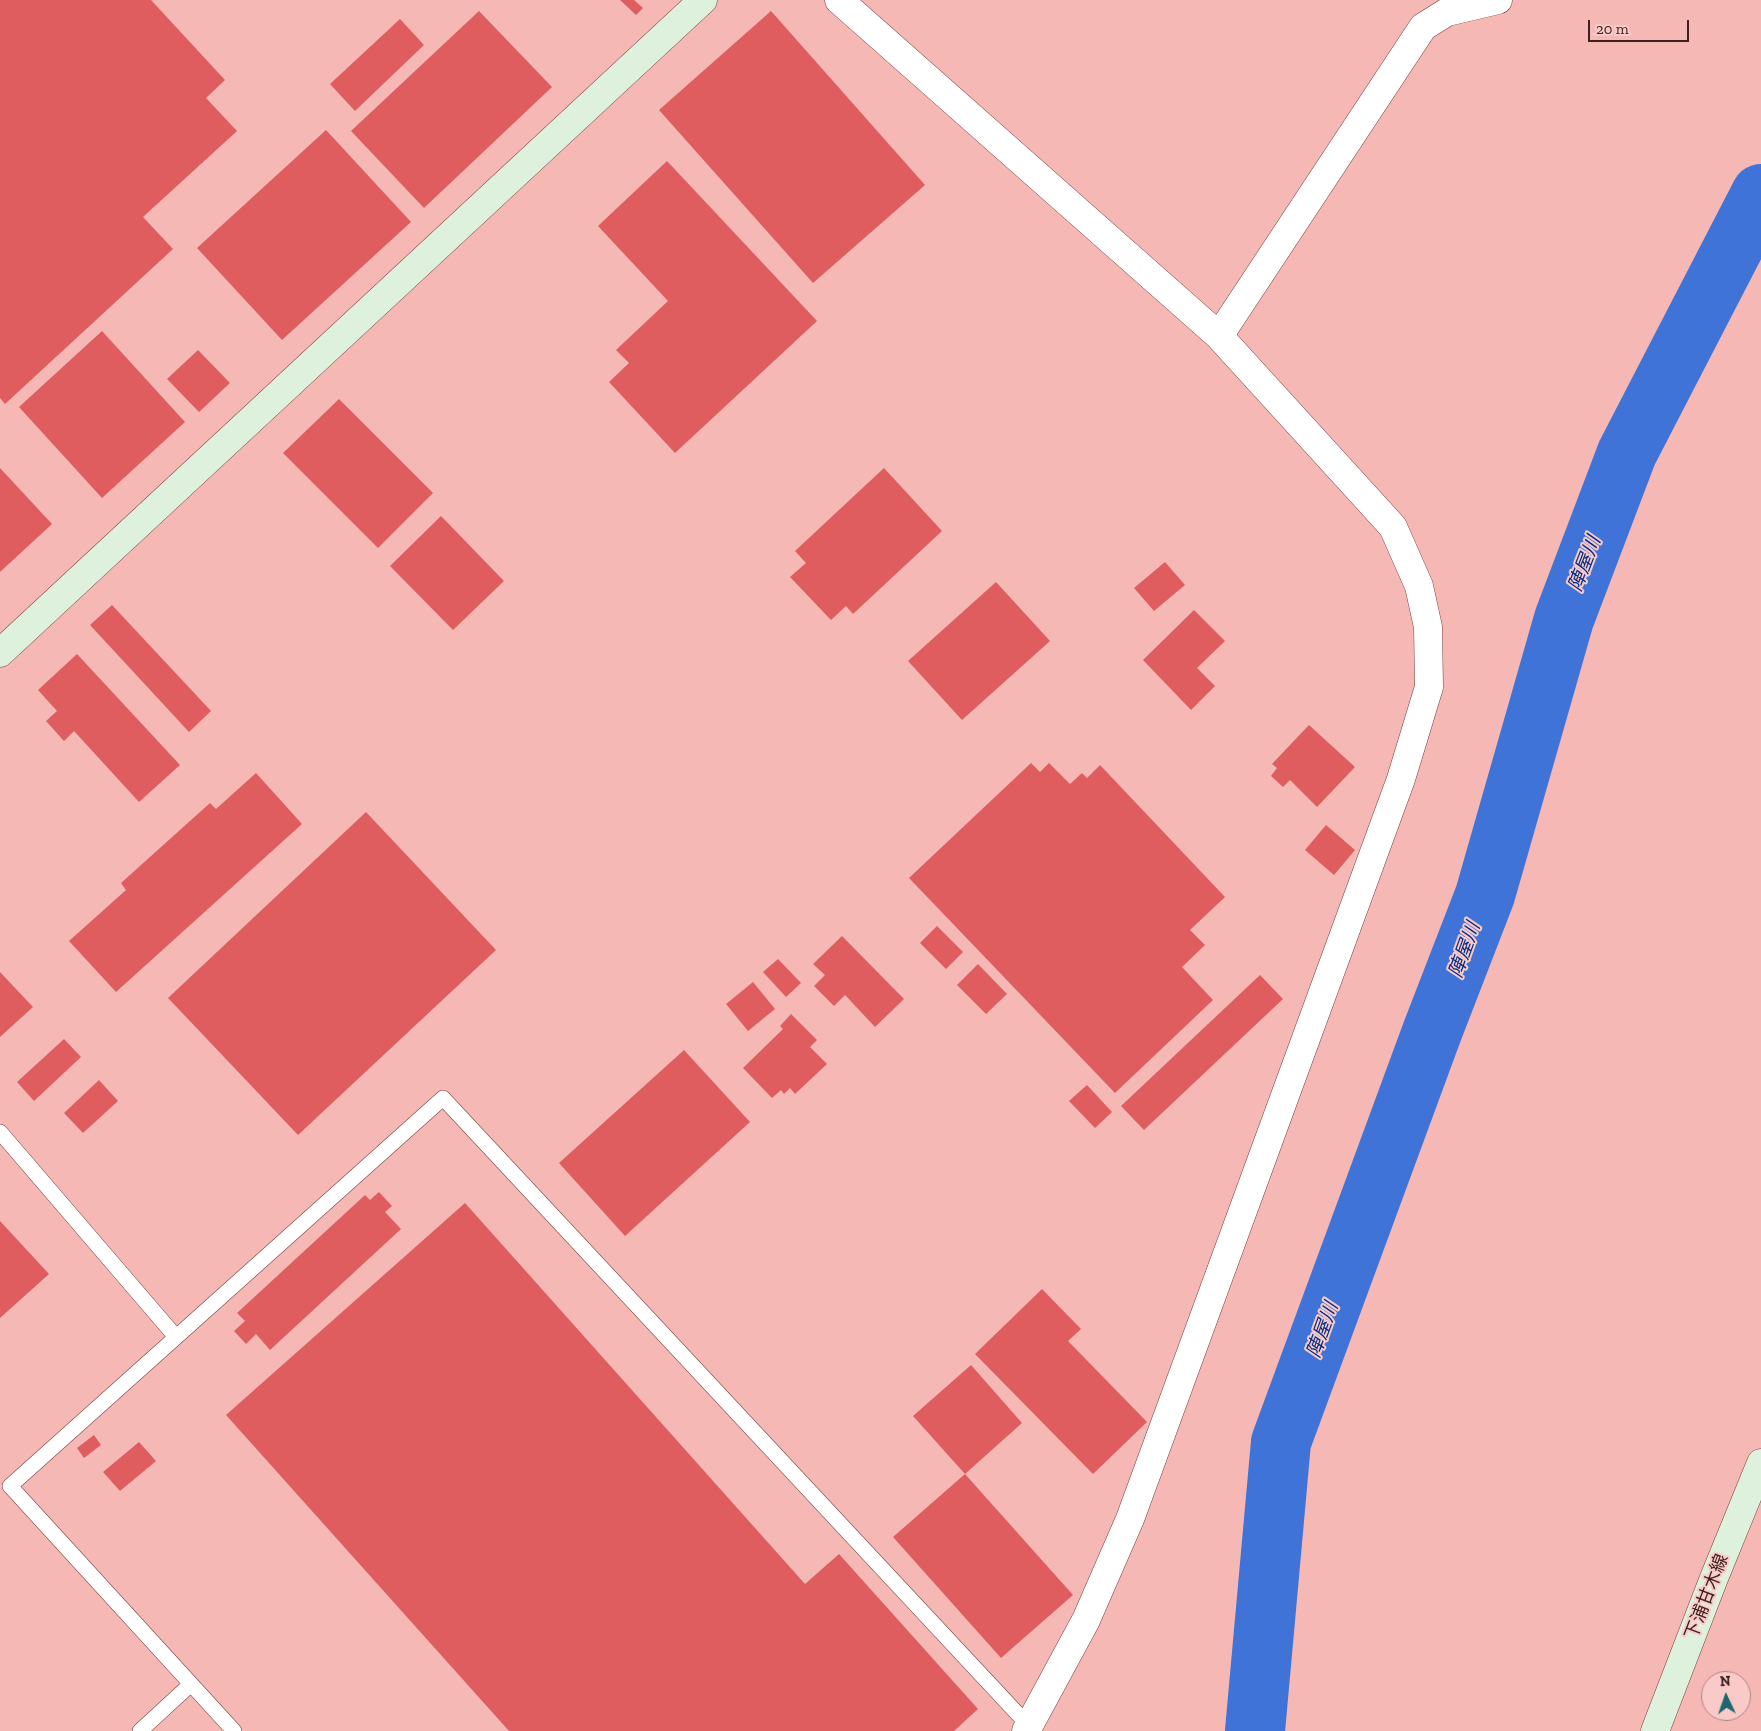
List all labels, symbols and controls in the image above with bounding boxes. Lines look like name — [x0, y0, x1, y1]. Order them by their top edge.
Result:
scale bar — [1591, 10, 1692, 42]
text: 20 m — [1596, 20, 1629, 38]
water label: 陣屋川 — [1564, 533, 1606, 595]
water label: 陣屋川 — [1445, 919, 1485, 981]
water label: 陣屋川 — [1303, 1299, 1343, 1361]
street label: 下浦甘木線 — [1681, 1551, 1733, 1643]
north arrow — [1701, 1671, 1751, 1721]
text: N — [1719, 1673, 1731, 1690]

